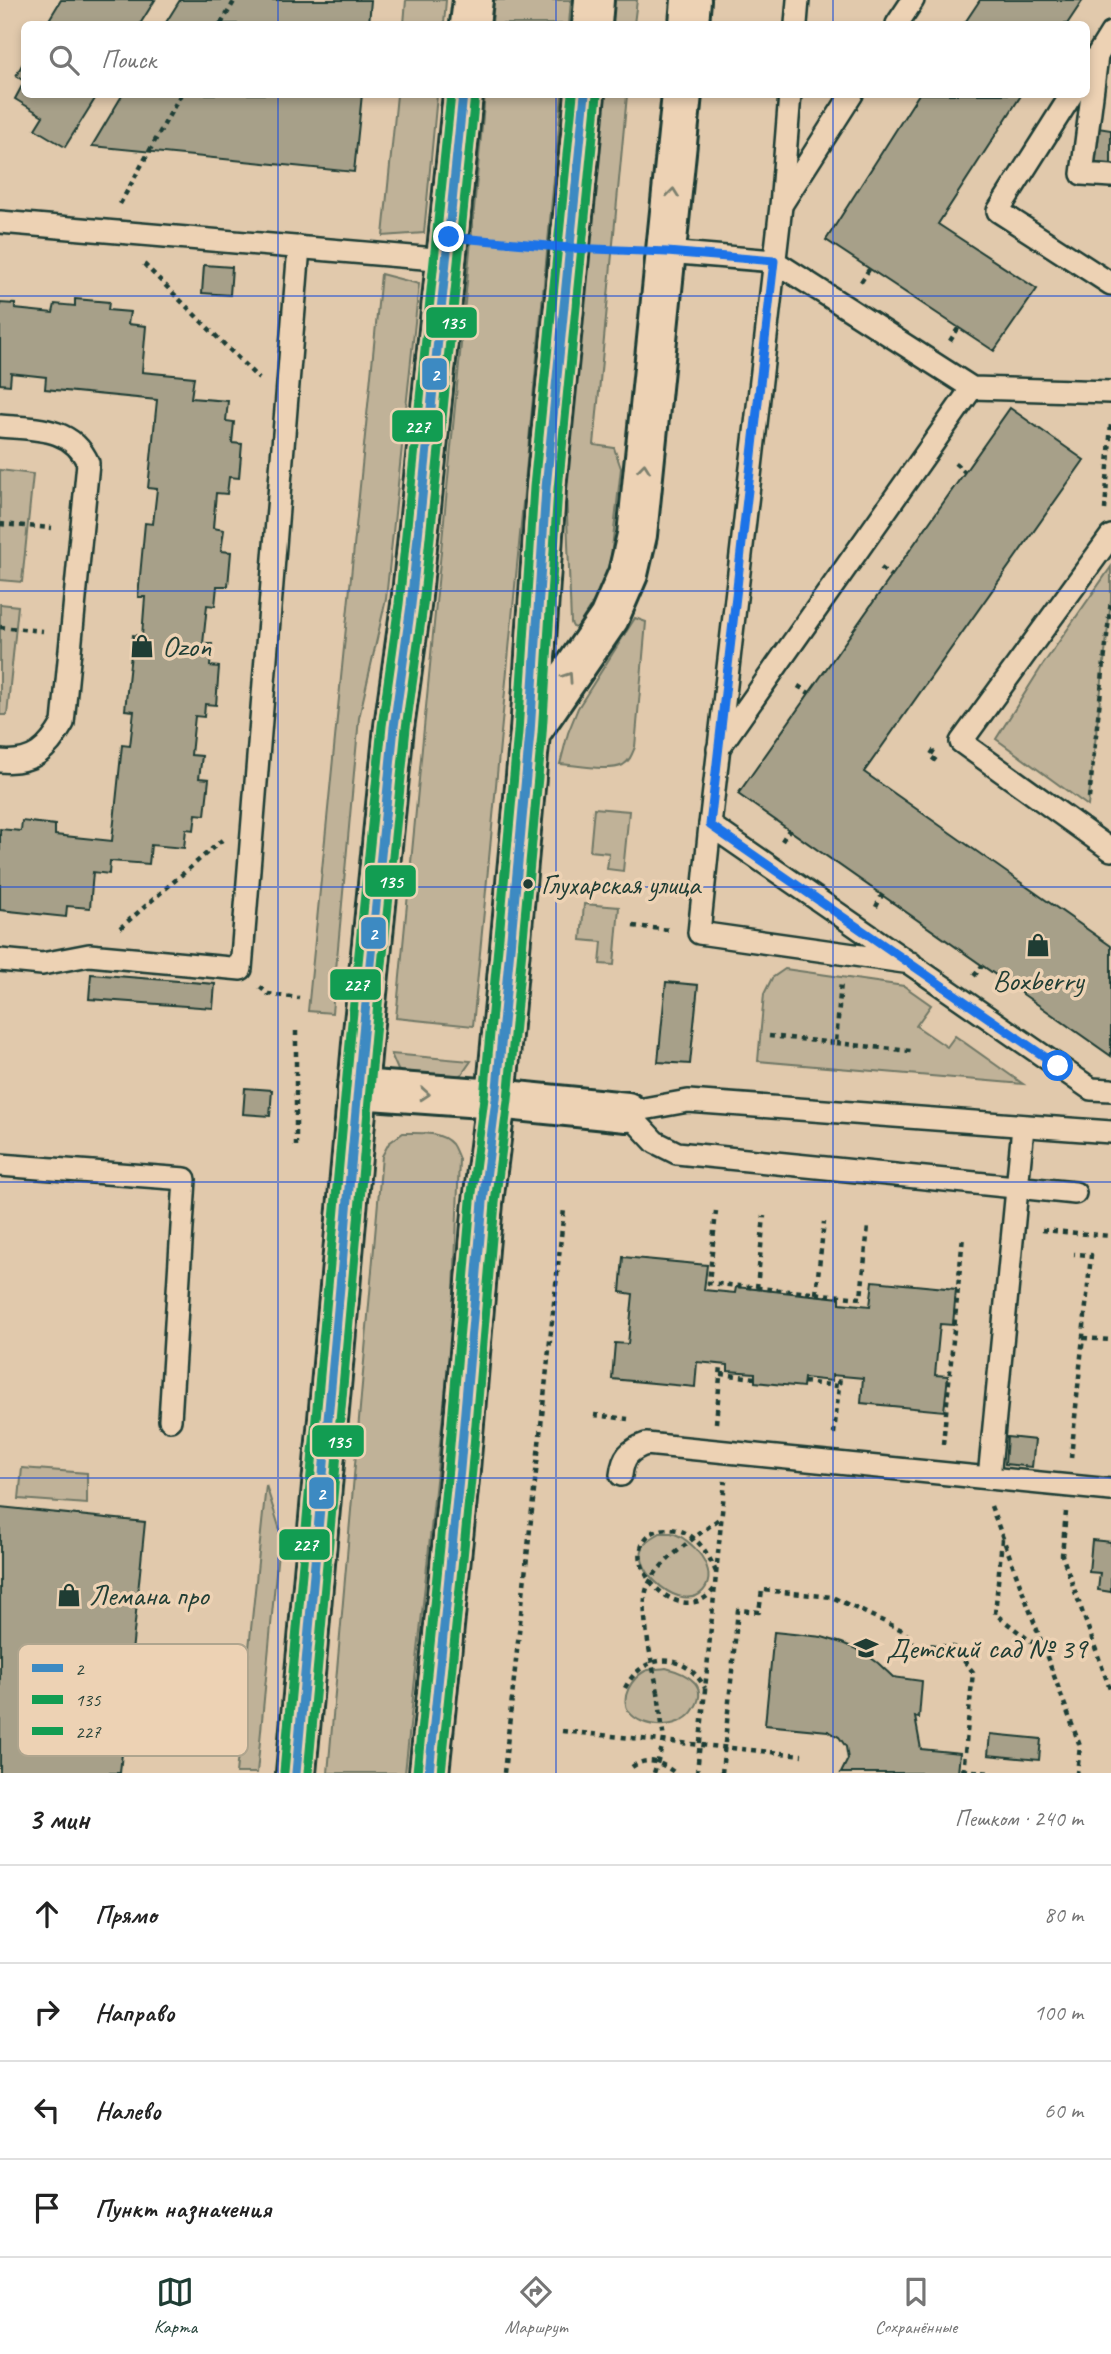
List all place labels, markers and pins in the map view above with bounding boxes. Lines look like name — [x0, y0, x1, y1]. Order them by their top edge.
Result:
place label: Ozon — [162, 627, 212, 665]
shop icon: Ozon — [128, 632, 156, 660]
place label: Глухарская улица — [541, 867, 702, 902]
marker: Глухарская улица — [521, 877, 535, 891]
shop icon: Boxberry — [1024, 931, 1052, 959]
place label: Boxberry — [992, 961, 1085, 999]
place label: Лемана про — [89, 1576, 210, 1614]
shop icon: Лемана про — [55, 1581, 83, 1609]
place label: Детский сад № 39 — [886, 1629, 1089, 1667]
school or university icon: Детский сад № 39 — [852, 1634, 880, 1662]

